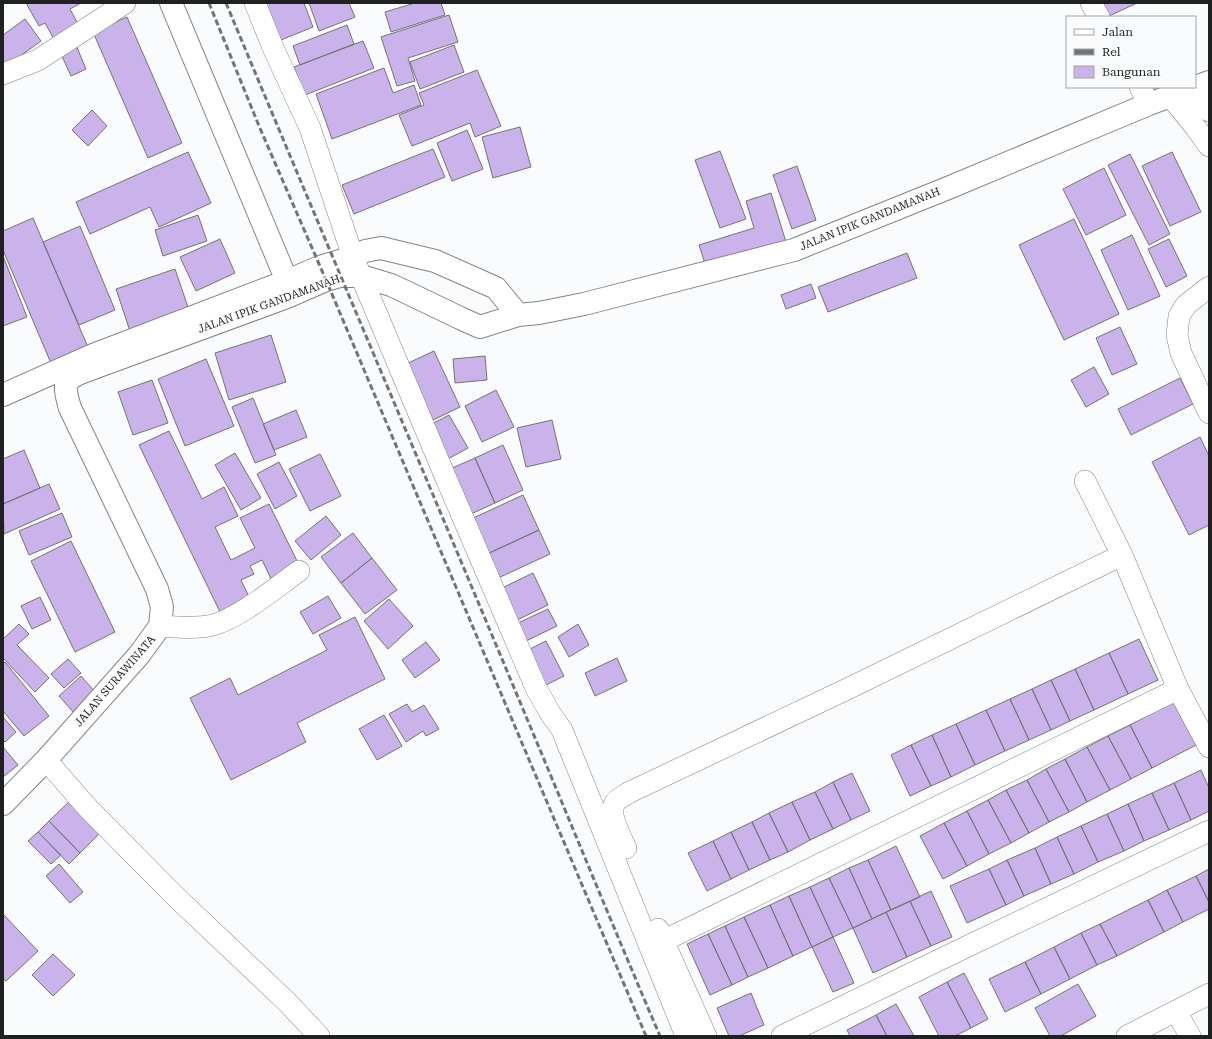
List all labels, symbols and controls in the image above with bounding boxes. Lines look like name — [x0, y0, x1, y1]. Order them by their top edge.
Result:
legend — [1066, 16, 1196, 88]
text: Jalan — [1102, 25, 1133, 39]
text: Rel — [1102, 45, 1121, 59]
text: Bangunan — [1102, 65, 1161, 79]
street label: JALAN IPIK GANDAMANAH — [798, 185, 942, 253]
street label: JALAN IPIK GANDAMANAH — [196, 272, 342, 336]
street label: JALAN SURAWINATA — [72, 633, 158, 729]

